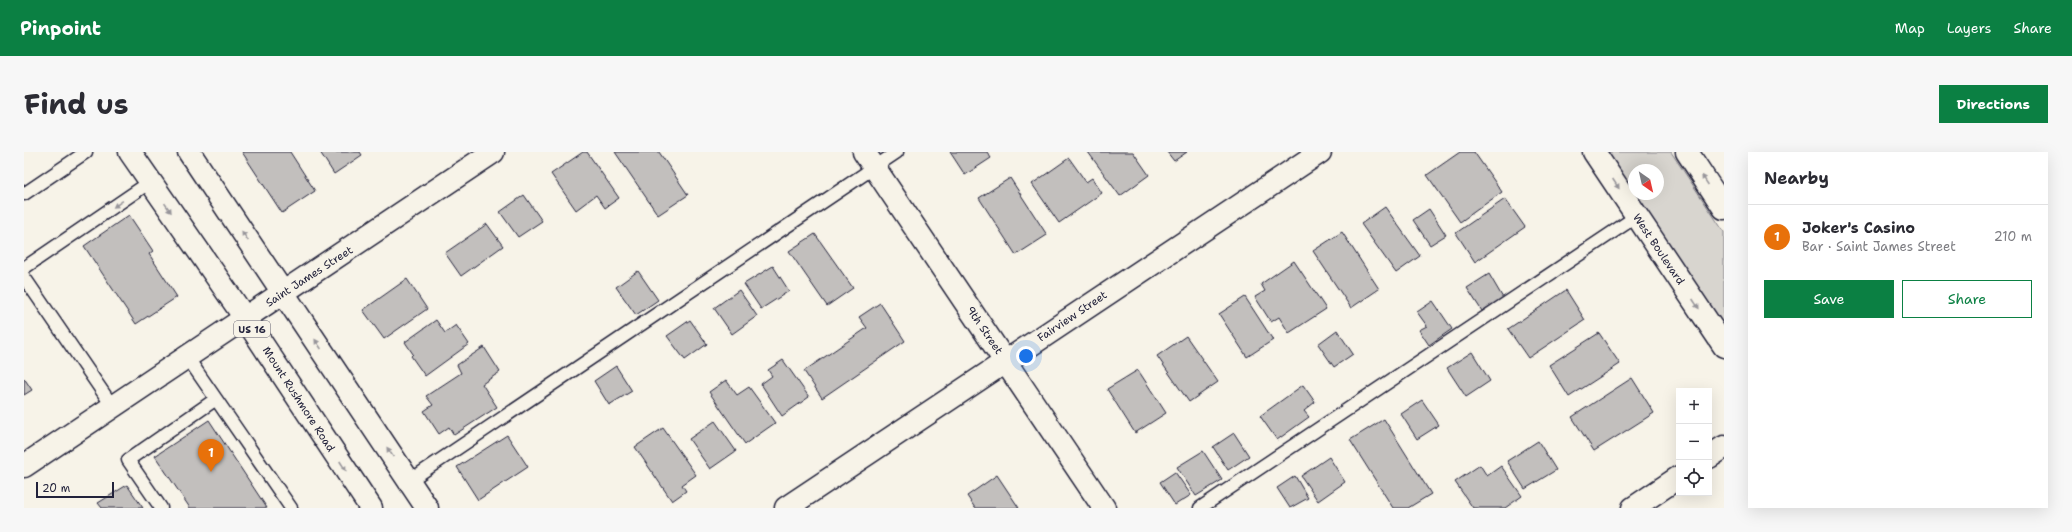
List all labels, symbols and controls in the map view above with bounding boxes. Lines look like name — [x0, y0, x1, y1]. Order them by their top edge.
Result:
text: Pinpoint — [20, 16, 101, 41]
text: Map — [1895, 19, 1925, 37]
text: Layers — [1947, 19, 1991, 37]
text: Share — [2013, 19, 2052, 37]
text: Find us — [24, 85, 129, 123]
button: Directions — [1939, 85, 2048, 123]
north arrow — [1628, 164, 1664, 200]
text: Nearby — [1764, 167, 1829, 189]
one-way arrow — [1701, 175, 1709, 185]
one-way arrow — [1612, 179, 1620, 190]
one-way arrow — [112, 200, 123, 208]
one-way arrow — [164, 202, 172, 213]
street label: West Boulevard — [1629, 211, 1688, 288]
text: Joker's Casino — [1802, 218, 1915, 238]
text: 1 — [1774, 228, 1780, 245]
text: 210 m — [1994, 228, 2032, 245]
one-way arrow — [241, 231, 249, 242]
text: Bar · Saint James Street — [1802, 238, 1956, 255]
street label: Saint James Street — [263, 242, 356, 310]
button: Save — [1764, 280, 1894, 318]
button: Share — [1902, 280, 2032, 318]
street label: Fairview Street — [1035, 287, 1110, 345]
one-way arrow — [1692, 299, 1700, 309]
street label: 9th Street — [963, 303, 1006, 357]
road number: US 16 — [234, 321, 270, 337]
one-way arrow — [314, 339, 321, 350]
street label: Mount Rushmore Road — [259, 344, 338, 455]
your location — [1016, 346, 1036, 366]
map controls — [1676, 388, 1712, 496]
button: + — [1676, 388, 1712, 424]
button: − — [1676, 424, 1712, 460]
pin: 1 — [198, 439, 224, 472]
one-way arrow — [386, 447, 394, 457]
button: locate — [1676, 460, 1712, 496]
one-way arrow — [339, 461, 347, 471]
scale bar — [36, 480, 114, 499]
text: 20 m — [42, 481, 70, 496]

